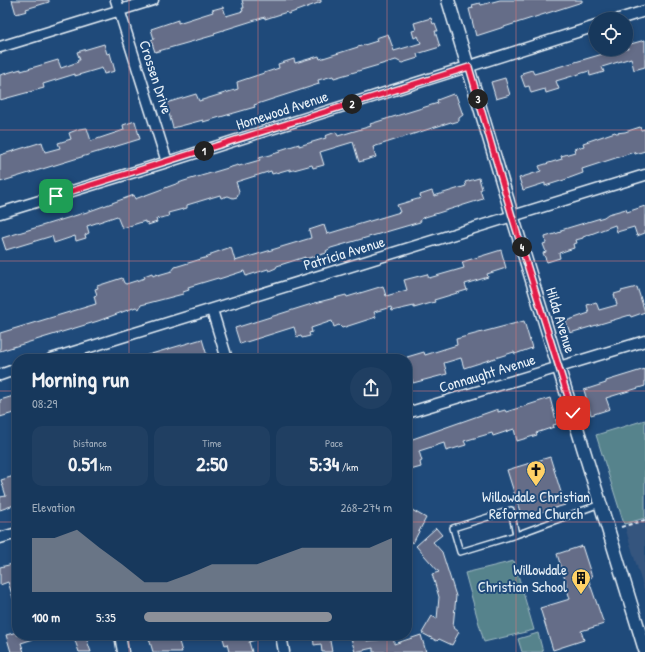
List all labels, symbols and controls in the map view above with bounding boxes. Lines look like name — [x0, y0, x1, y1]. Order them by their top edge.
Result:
map controls — [589, 12, 633, 56]
button: locate — [589, 12, 633, 56]
street label: Crossen Drive — [134, 38, 178, 116]
street label: Homewood Avenue — [233, 85, 331, 135]
pin: 3 — [468, 89, 488, 109]
text: 3 — [476, 92, 480, 106]
pin: 2 — [342, 94, 362, 114]
text: 2 — [349, 97, 355, 111]
pin: 1 — [194, 141, 214, 161]
text: 1 — [202, 144, 206, 158]
pin — [39, 179, 73, 213]
icon: arrive — [45, 185, 67, 207]
street label: Patricia Avenue — [301, 231, 387, 275]
pin: 4 — [512, 237, 532, 257]
text: 4 — [520, 240, 524, 254]
street label: Hilda Avenue — [541, 285, 581, 355]
street label: Connaught Avenue — [436, 348, 538, 398]
text: Morning run — [32, 364, 129, 394]
button: share — [350, 367, 392, 409]
text: 08:29 — [32, 394, 57, 412]
pin — [556, 396, 590, 430]
icon: check — [562, 402, 584, 424]
text: Distance — [73, 436, 107, 450]
text: Time — [202, 436, 222, 450]
text: Pace — [325, 436, 343, 450]
text: 0.51 — [68, 450, 97, 477]
text: 2:50 — [196, 450, 228, 477]
text: 5:34 — [310, 450, 339, 477]
church icon: Willowdale Christian Reformed Church — [525, 459, 547, 487]
text: km — [97, 460, 112, 474]
text: /km — [339, 460, 358, 474]
place label: Willowdale Christian Reformed Church — [482, 486, 590, 524]
text: Elevation — [32, 498, 75, 516]
text: 268–274 m — [340, 498, 392, 516]
place label: Willowdale Christian School — [478, 559, 567, 597]
building icon: Willowdale Christian School — [570, 567, 592, 595]
text: 100 m — [32, 608, 60, 626]
text: 5:35 — [96, 608, 116, 626]

